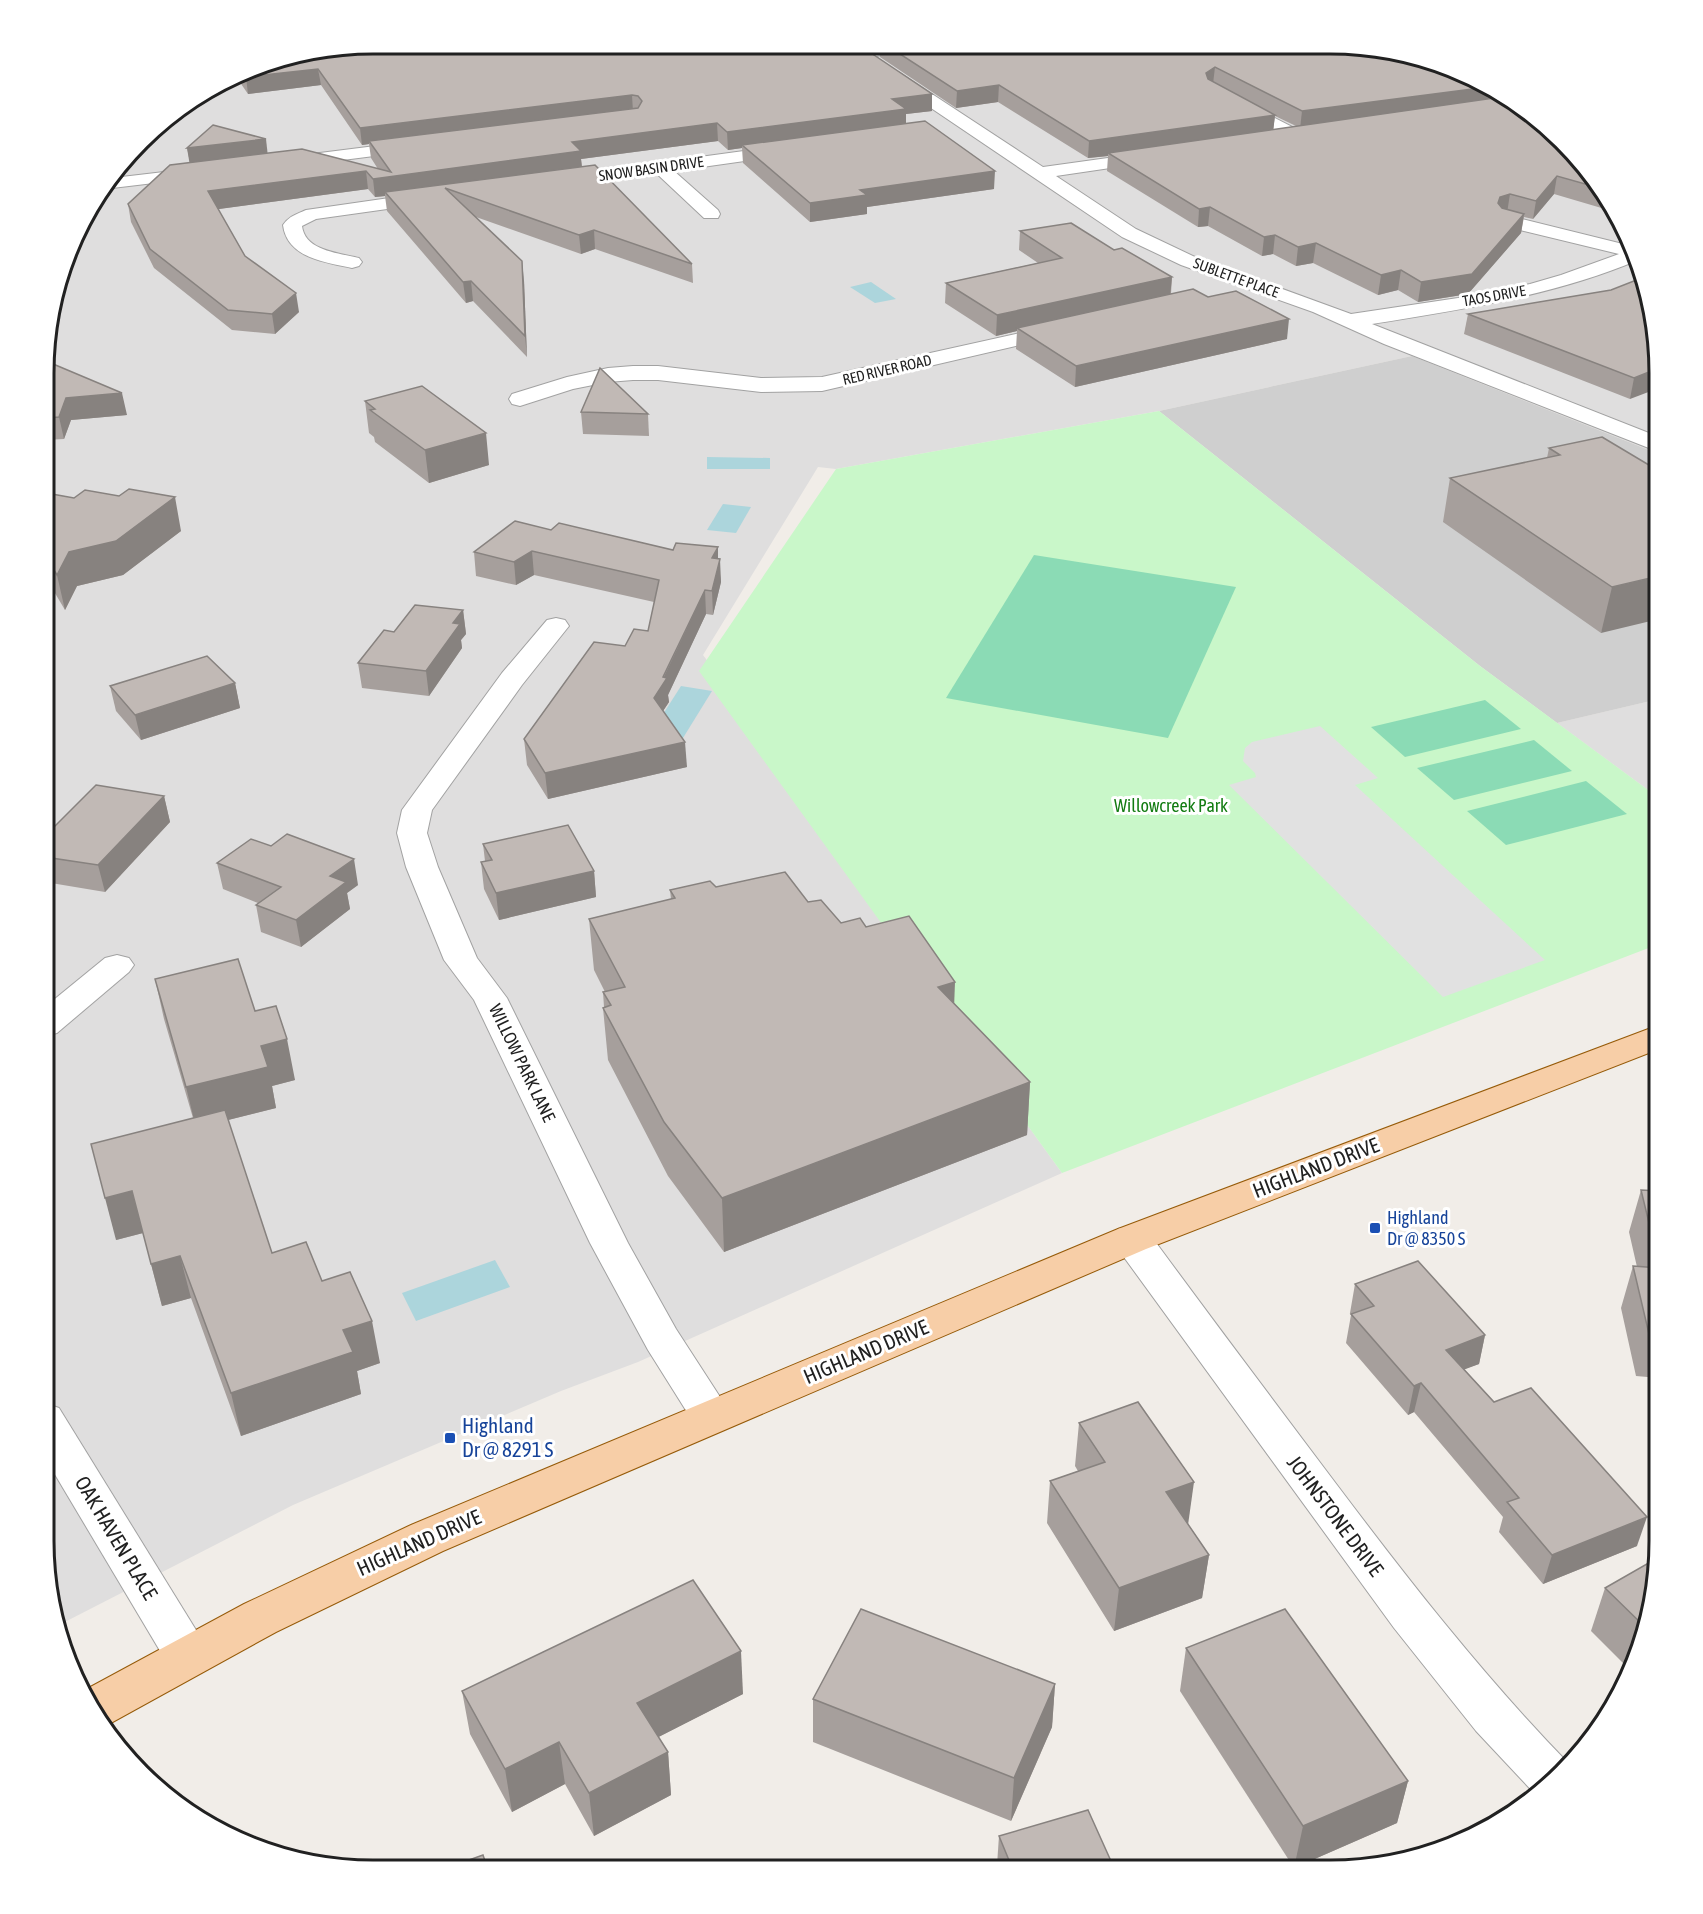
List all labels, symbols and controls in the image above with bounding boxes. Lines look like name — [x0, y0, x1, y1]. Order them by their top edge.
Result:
street label: SNOW BASIN DRIVE — [597, 153, 705, 184]
street label: SUBLETTE PLACE — [1191, 254, 1282, 301]
street label: TAOS DRIVE — [1461, 281, 1527, 309]
street label: RED RIVER ROAD — [841, 351, 933, 388]
park label: Willowcreek Park — [1114, 795, 1228, 816]
street label: WILLOW PARK LANE — [485, 1001, 560, 1125]
street label: HIGHLAND DRIVE — [1249, 1132, 1382, 1202]
place label: Highland Dr @ 8350 S — [1387, 1207, 1466, 1249]
marker: Highland Dr @ 8350 S — [1368, 1221, 1382, 1235]
street label: HIGHLAND DRIVE — [800, 1314, 932, 1388]
place label: Highland Dr @ 8291 S — [462, 1413, 553, 1461]
marker: Highland Dr @ 8291 S — [443, 1431, 457, 1445]
street label: JOHNSTONE DRIVE — [1283, 1450, 1389, 1580]
street label: OAK HAVEN PLACE — [71, 1472, 163, 1603]
street label: HIGHLAND DRIVE — [353, 1504, 484, 1580]

